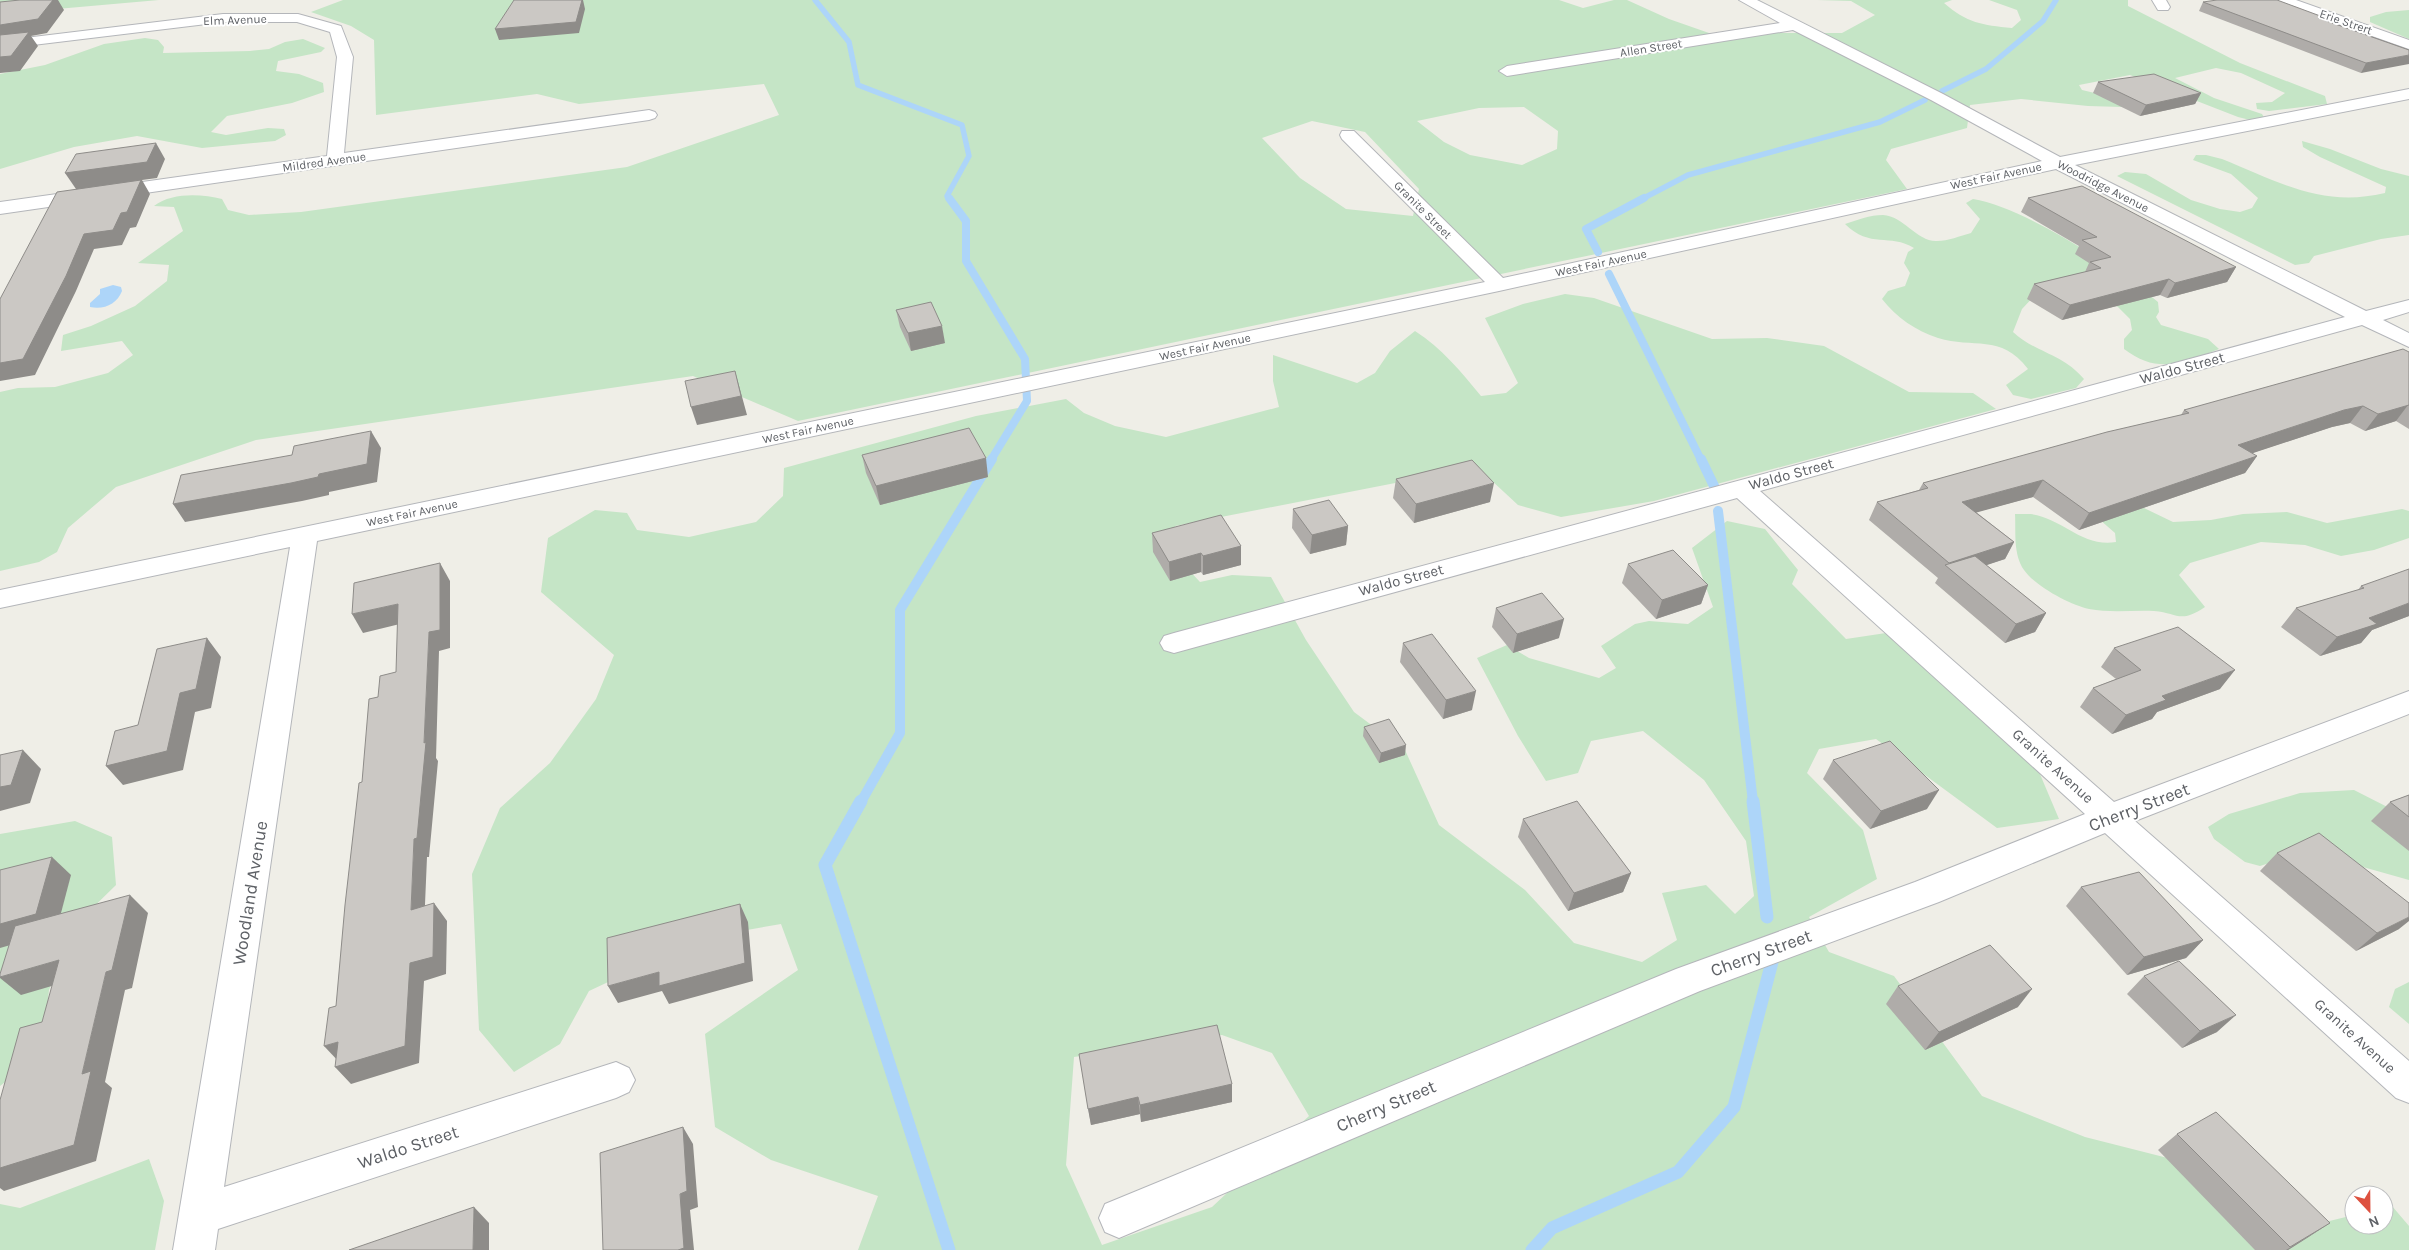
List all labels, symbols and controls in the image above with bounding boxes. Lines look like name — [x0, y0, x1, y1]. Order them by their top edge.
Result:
street label: Erie Strert — [2318, 6, 2375, 38]
street label: Elm Avenue — [203, 12, 267, 28]
street label: Allen Street — [1619, 36, 1684, 60]
street label: Mildred Avenue — [281, 149, 367, 175]
street label: Woodridge Avenue — [2055, 157, 2151, 215]
street label: West Fair Avenue — [1949, 159, 2043, 193]
street label: Granite Street — [1391, 178, 1455, 242]
street label: West Fair Avenue — [1554, 246, 1648, 280]
street label: West Fair Avenue — [1158, 330, 1252, 364]
street label: Waldo Street — [2138, 348, 2227, 388]
street label: West Fair Avenue — [761, 413, 855, 447]
street label: Waldo Street — [1747, 454, 1836, 494]
street label: West Fair Avenue — [365, 496, 459, 530]
street label: Waldo Street — [1357, 560, 1446, 600]
street label: Granite Avenue — [2009, 725, 2097, 807]
street label: Cherry Street — [2085, 778, 2193, 836]
street label: Woodland Avenue — [228, 819, 272, 967]
street label: Cherry Street — [1707, 924, 1815, 982]
street label: Granite Avenue — [2311, 995, 2399, 1077]
street label: Cherry Street — [1333, 1075, 1439, 1137]
street label: Waldo Street — [355, 1120, 461, 1174]
north arrow — [2344, 1185, 2394, 1235]
text: N — [2366, 1212, 2382, 1231]

